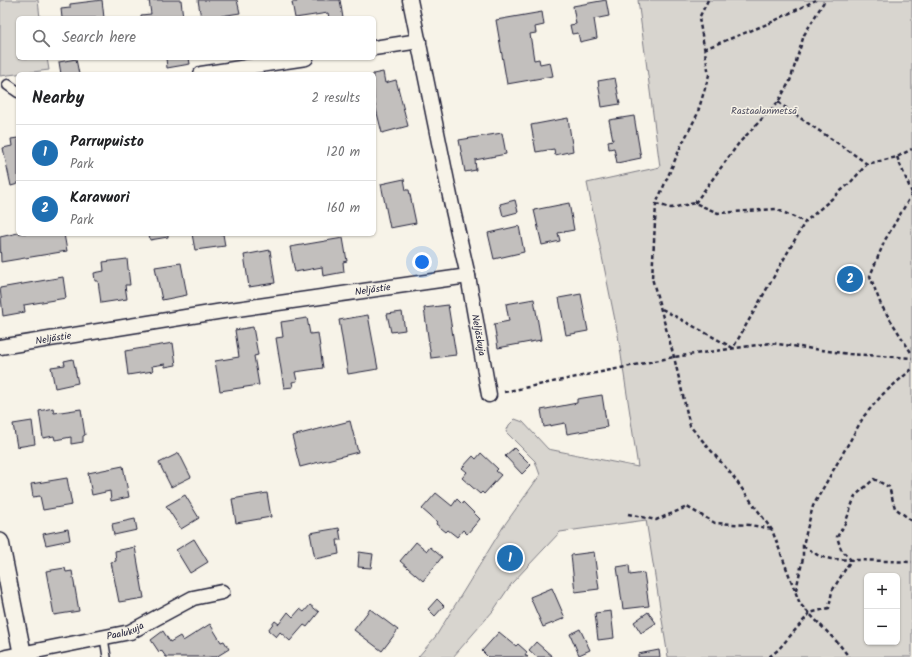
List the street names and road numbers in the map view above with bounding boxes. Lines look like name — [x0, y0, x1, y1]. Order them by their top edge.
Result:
street label: Neljästie — [354, 279, 392, 300]
street label: Neljäskuja — [467, 313, 490, 357]
street label: Neljästie — [34, 328, 73, 349]
street label: Paalukuja — [105, 618, 147, 645]

